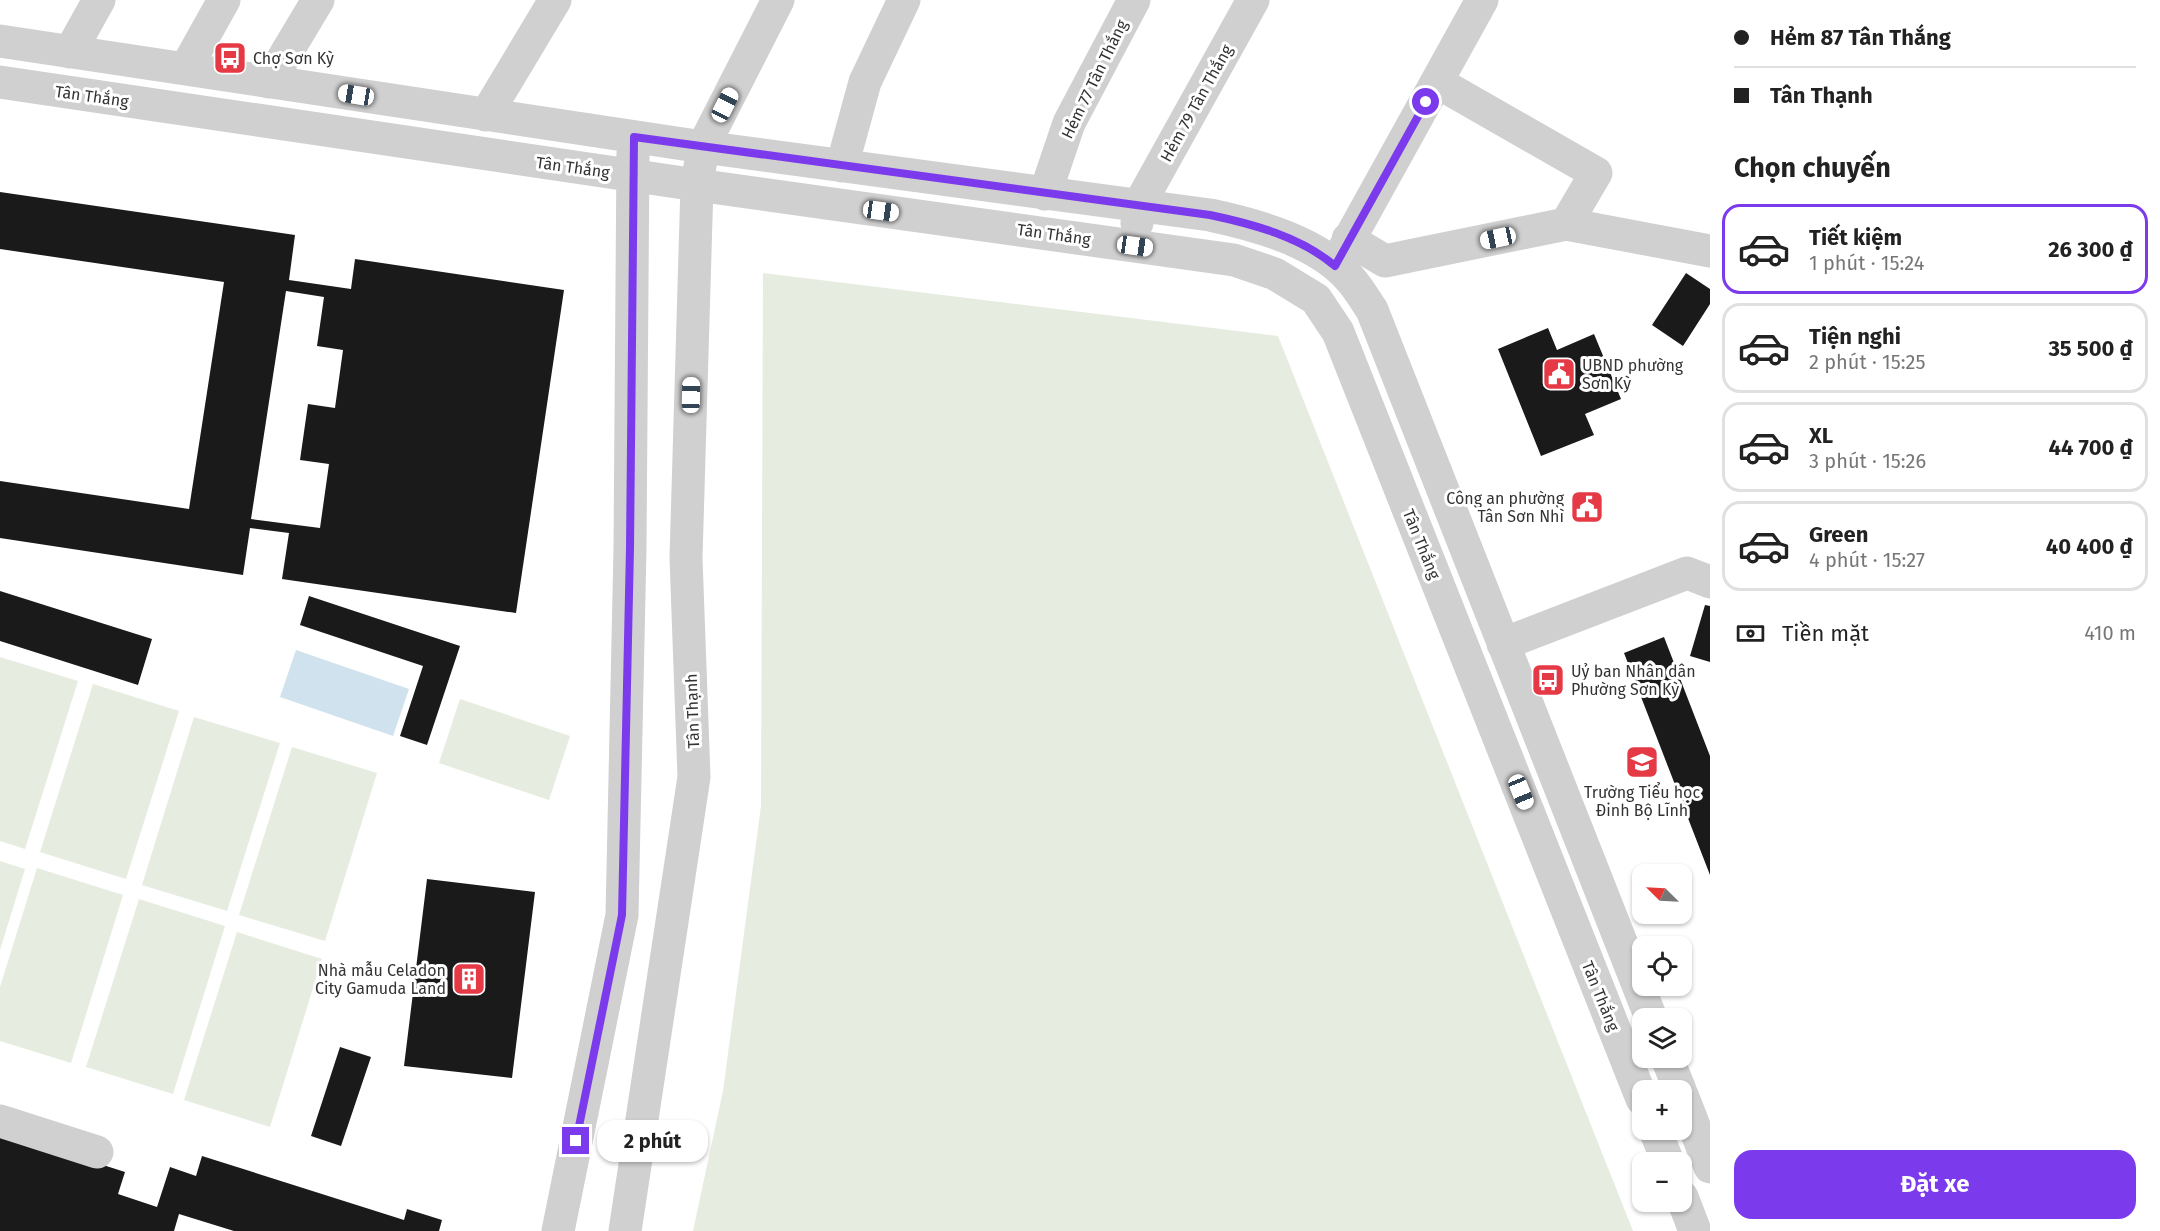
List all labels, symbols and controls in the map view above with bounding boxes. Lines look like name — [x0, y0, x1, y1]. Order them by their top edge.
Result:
street label: Hẻm 77 Tân Thắng — [1056, 15, 1132, 142]
text: Hẻm 87 Tân Thắng — [1770, 24, 1951, 51]
bus stop icon: Chợ Sơn Kỳ — [212, 40, 248, 76]
street label: Hẻm 79 Tân Thắng — [1155, 40, 1237, 165]
place label: Chợ Sơn Kỳ — [253, 49, 334, 68]
street label: Tân Thắng — [54, 80, 131, 111]
text: Tân Thạnh — [1770, 82, 1873, 109]
car — [337, 83, 375, 107]
car — [709, 85, 741, 125]
route start — [1412, 88, 1439, 115]
street label: Tân Thắng — [535, 151, 612, 182]
text: Chọn chuyến — [1734, 152, 1891, 184]
car — [862, 200, 900, 222]
street label: Tân Thắng — [1016, 218, 1093, 249]
icon: car — [1737, 222, 1791, 276]
text: Tiết kiệm — [1809, 224, 1902, 251]
car — [1479, 225, 1517, 251]
car — [1116, 235, 1154, 257]
text: 26 300 ₫ — [2048, 236, 2133, 263]
text: 1 phút · 15:24 — [1809, 251, 1924, 275]
icon: car — [1737, 321, 1791, 375]
text: Tiện nghi — [1809, 323, 1901, 350]
text: 35 500 ₫ — [2048, 335, 2133, 362]
text: 2 phút · 15:25 — [1809, 350, 1925, 374]
public building icon: UBND phường Sơn Kỳ — [1541, 356, 1577, 392]
place label: UBND phường Sơn Kỳ — [1582, 356, 1684, 393]
car — [682, 377, 700, 413]
icon: car — [1737, 420, 1791, 474]
text: XL — [1809, 422, 1833, 449]
text: 44 700 ₫ — [2049, 434, 2133, 461]
text: 3 phút · 15:26 — [1809, 449, 1926, 473]
place label: Công an phường Tân Sơn Nhì — [1446, 489, 1565, 526]
public building icon: Công an phường Tân Sơn Nhì — [1569, 489, 1605, 525]
street label: Tân Thắng — [1399, 506, 1446, 583]
icon: car — [1737, 519, 1791, 573]
text: Green — [1809, 521, 1868, 548]
text: 40 400 ₫ — [2046, 533, 2133, 560]
text: 4 phút · 15:27 — [1809, 548, 1925, 572]
icon: cash — [1734, 617, 1767, 650]
text: Tiền mặt — [1782, 620, 1869, 647]
text: 410 m — [2084, 621, 2136, 645]
bus stop icon: Uỷ ban Nhân dân Phường Sơn Kỳ — [1530, 662, 1566, 698]
place label: Uỷ ban Nhân dân Phường Sơn Kỳ — [1571, 662, 1696, 699]
street label: Tân Thạnh — [682, 673, 703, 749]
school or university icon: Trường Tiểu học Đinh Bộ Lĩnh — [1624, 744, 1660, 780]
car — [1506, 772, 1536, 812]
place label: Trường Tiểu học Đinh Bộ Lĩnh — [1584, 782, 1700, 820]
north arrow — [1632, 864, 1692, 924]
map controls — [1632, 864, 1692, 1212]
button: locate — [1632, 936, 1692, 996]
street label: Tân Thắng — [1578, 958, 1625, 1035]
place label: Nhà mẫu Celadon City Gamuda Land — [315, 961, 446, 998]
building icon: Nhà mẫu Celadon City Gamuda Land — [451, 961, 487, 997]
button: layers — [1632, 1008, 1692, 1068]
button: + — [1632, 1080, 1692, 1140]
callout: 2 phút — [597, 1120, 708, 1162]
route end — [562, 1127, 589, 1154]
text: 2 phút — [624, 1129, 681, 1153]
button: Đặt xe — [1734, 1150, 2136, 1219]
button: − — [1632, 1152, 1692, 1212]

